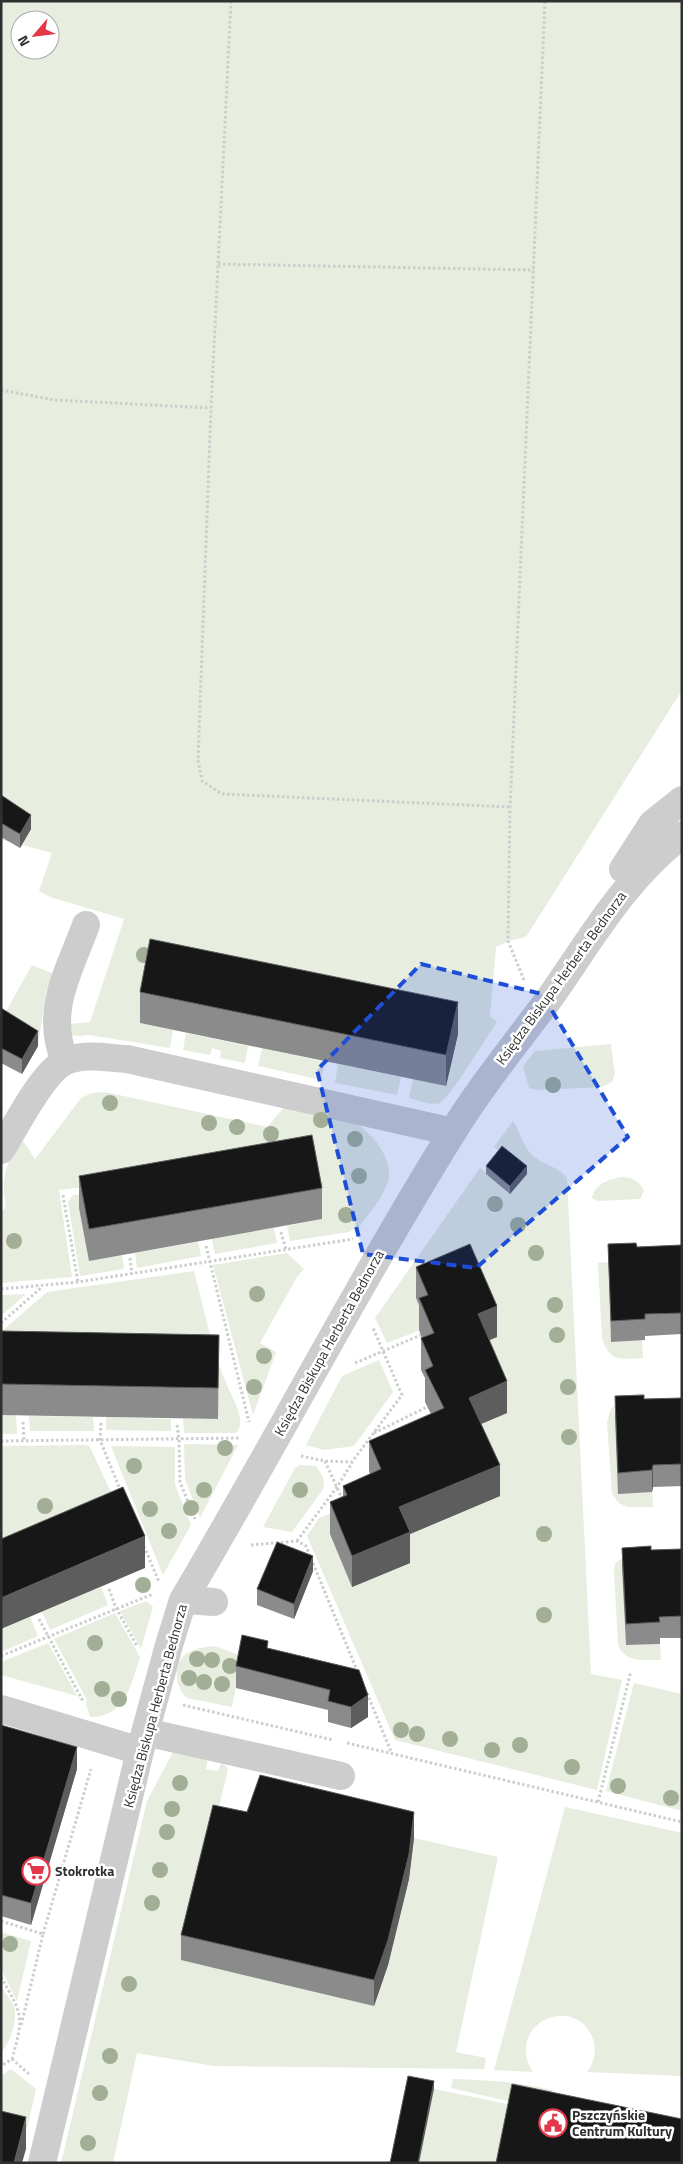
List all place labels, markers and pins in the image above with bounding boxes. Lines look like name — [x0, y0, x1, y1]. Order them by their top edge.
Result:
supermarket icon: Stokrotka — [21, 1856, 51, 1886]
place label: Stokrotka — [55, 1860, 114, 1881]
place label: Pszczyńskie Centrum Kultury — [572, 2104, 672, 2141]
public building icon: Pszczyńskie Centrum Kultury — [538, 2108, 568, 2138]

